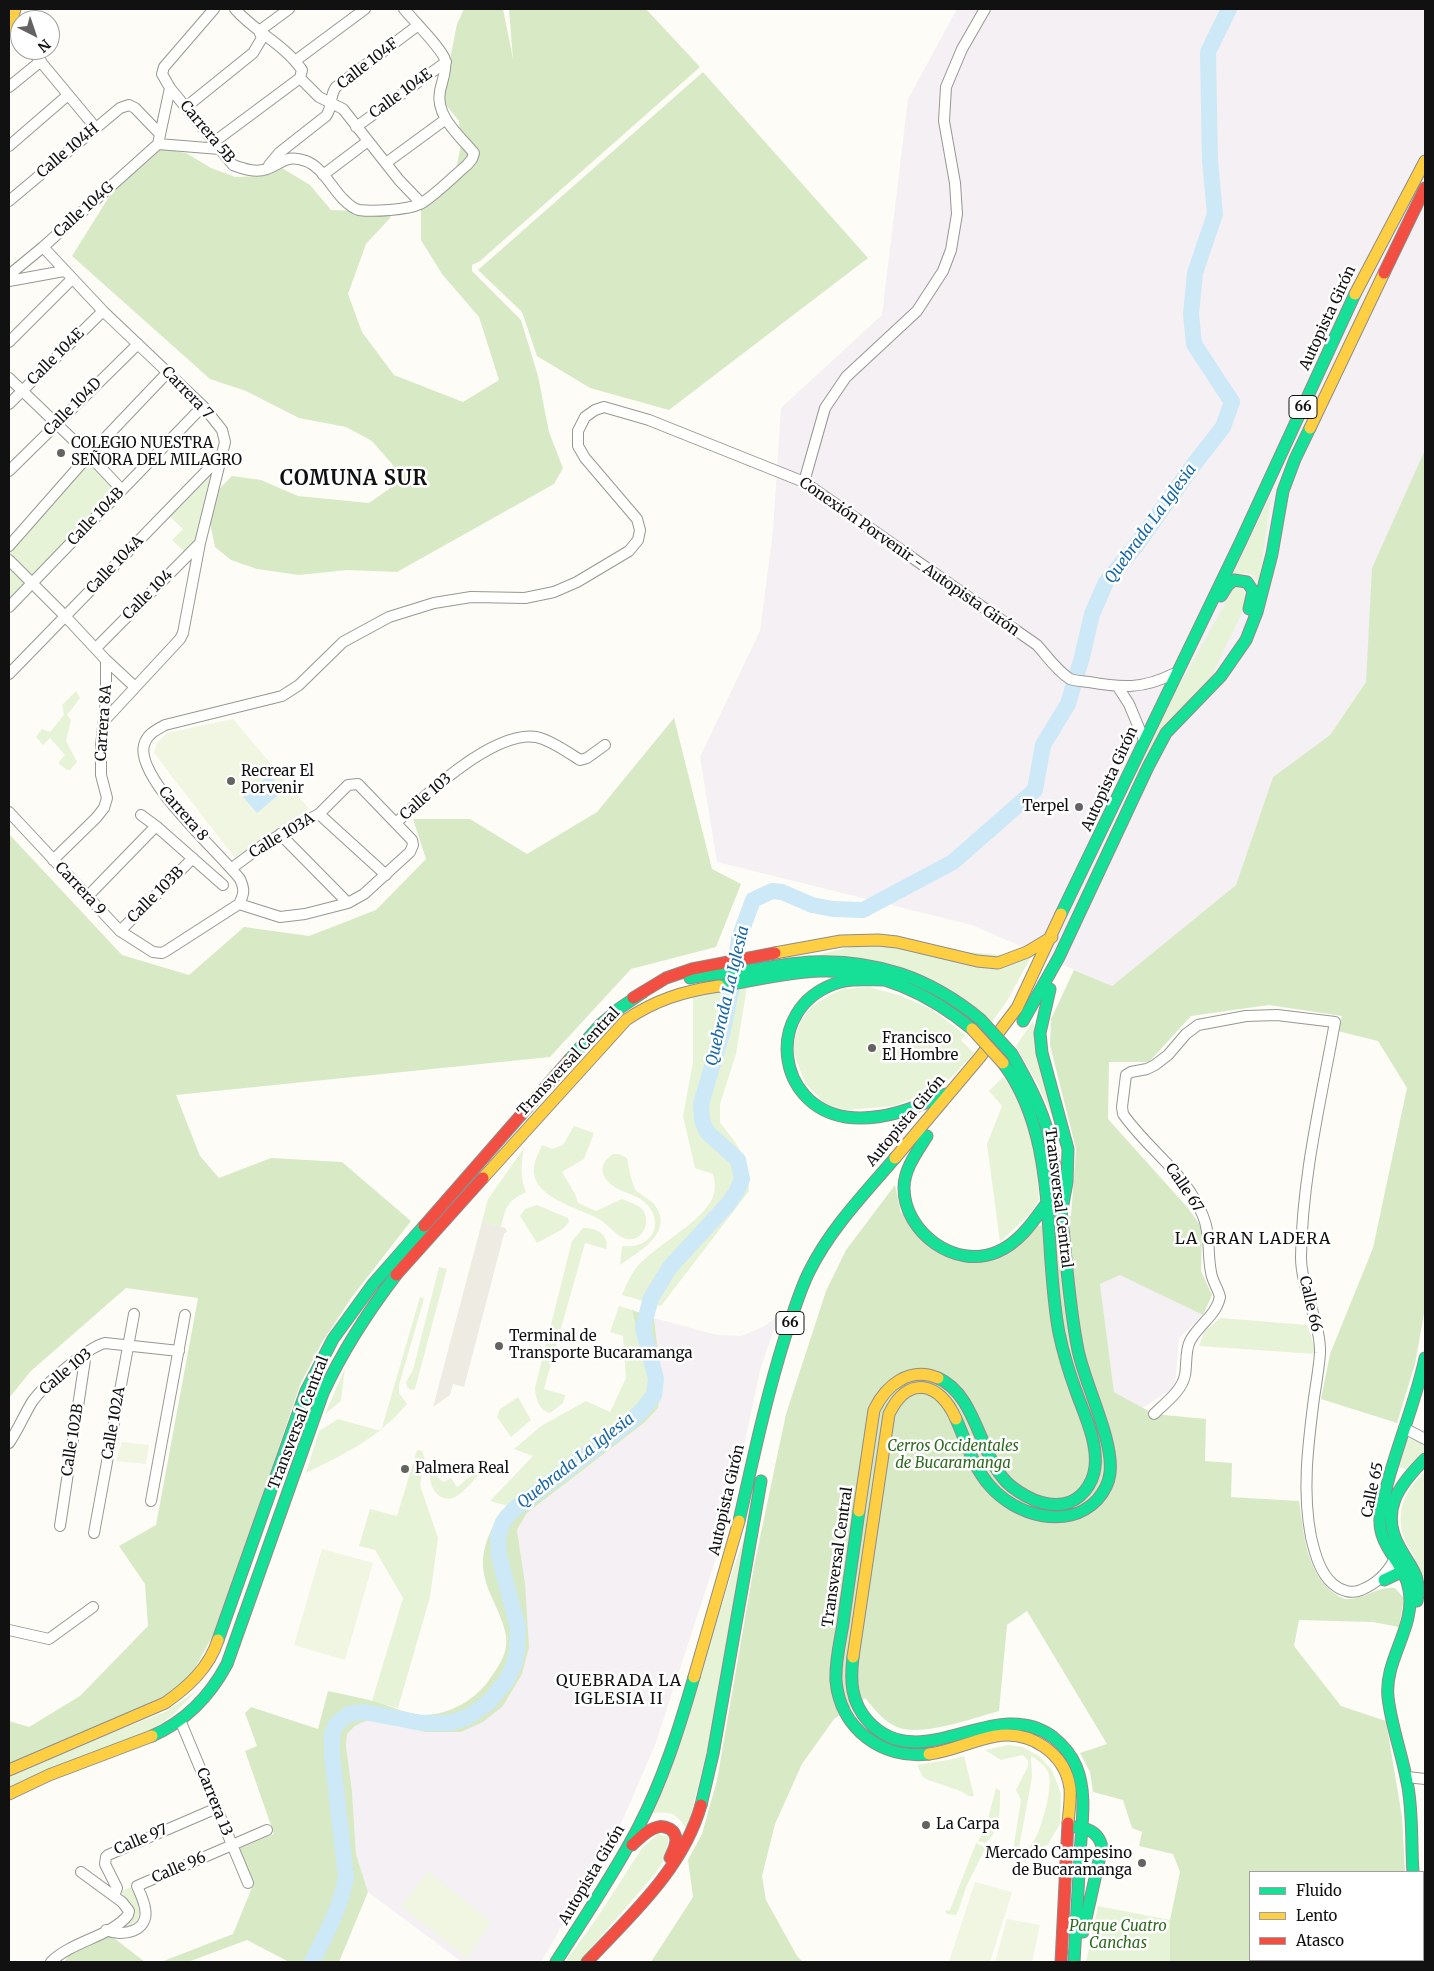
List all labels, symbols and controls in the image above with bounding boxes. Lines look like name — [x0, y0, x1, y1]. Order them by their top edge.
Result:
north arrow — [10, 10, 60, 60]
text: N — [34, 35, 54, 56]
street label: Calle 104F — [334, 35, 402, 93]
street label: Calle 104E — [366, 65, 436, 123]
street label: Carrera 5B — [176, 97, 238, 167]
street label: Calle 104H — [33, 120, 103, 182]
street label: Calle 104G — [50, 178, 118, 242]
street label: Autopista Girón — [1296, 263, 1360, 373]
street label: Calle 104E — [24, 325, 88, 389]
street label: Carrera 7 — [158, 363, 216, 423]
street label: Calle 104D — [40, 374, 106, 440]
road number: 66 — [1289, 396, 1317, 418]
place label: COLEGIO NUESTRA SEÑORA DEL MILAGRO — [71, 435, 242, 470]
marker: COLEGIO NUESTRA SEÑORA DEL MILAGRO — [55, 447, 67, 459]
water label: Quebrada La Iglesia — [1101, 460, 1201, 588]
district label: COMUNA SUR — [279, 467, 429, 491]
street label: Conexión Porvenir - Autopista Girón — [796, 474, 1022, 640]
street label: Calle 104B — [64, 484, 128, 550]
street label: Calle 104A — [83, 532, 147, 598]
street label: Calle 104 — [119, 566, 177, 624]
street label: Carrera 8A — [92, 684, 116, 762]
street label: Autopista Girón — [1078, 724, 1142, 834]
place label: Recrear El Porvenir — [241, 763, 314, 798]
street label: Calle 103 — [397, 770, 455, 824]
marker: Recrear El Porvenir — [225, 775, 237, 787]
street label: Carrera 8 — [155, 783, 211, 845]
place label: Terpel — [1022, 798, 1069, 816]
marker: Terpel — [1073, 801, 1085, 813]
street label: Calle 103A — [246, 810, 318, 862]
street label: Carrera 9 — [51, 859, 109, 919]
street label: Calle 103B — [124, 863, 188, 927]
water label: Quebrada La Iglesia — [703, 924, 753, 1068]
street label: Transversal Central — [514, 1004, 624, 1120]
place label: Francisco El Hombre — [882, 1030, 958, 1065]
marker: Francisco El Hombre — [866, 1042, 878, 1054]
street label: Autopista Girón — [863, 1072, 949, 1170]
street label: Transversal Central — [1040, 1127, 1076, 1269]
street label: Calle 67 — [1161, 1160, 1207, 1216]
district label: LA GRAN LADERA — [1173, 1229, 1333, 1249]
street label: Calle 66 — [1295, 1274, 1325, 1334]
road number: 66 — [776, 1312, 804, 1335]
place label: Terminal de Transporte Bucaramanga — [509, 1328, 693, 1363]
marker: Terminal de Transporte Bucaramanga — [493, 1340, 505, 1352]
street label: Calle 103 — [36, 1345, 96, 1399]
street label: Transversal Central — [265, 1354, 333, 1492]
street label: Calle 102A — [99, 1385, 129, 1461]
street label: Calle 102B — [58, 1403, 88, 1477]
water label: Quebrada La Iglesia — [514, 1409, 638, 1513]
park label: Cerros Occidentales de Bucaramanga — [887, 1438, 1019, 1473]
street label: Autopista Girón — [705, 1443, 749, 1557]
place label: Palmera Real — [415, 1460, 509, 1478]
street label: Calle 65 — [1358, 1461, 1388, 1519]
marker: Palmera Real — [399, 1463, 411, 1475]
street label: Transversal Central — [819, 1486, 857, 1628]
district label: QUEBRADA LA IGLESIA II — [555, 1671, 683, 1709]
street label: Carrera 13 — [192, 1765, 236, 1839]
place label: La Carpa — [936, 1816, 1000, 1834]
marker: La Carpa — [920, 1819, 932, 1831]
street label: Calle 97 — [112, 1821, 170, 1859]
street label: Autopista Girón — [555, 1822, 629, 1928]
place label: Mercado Campesino de Bucaramanga — [985, 1845, 1132, 1880]
street label: Calle 96 — [149, 1849, 209, 1887]
marker: Mercado Campesino de Bucaramanga — [1136, 1857, 1148, 1869]
legend — [1249, 1871, 1424, 1961]
text: Fluido — [1296, 1881, 1342, 1900]
text: Lento — [1296, 1906, 1337, 1925]
park label: Parque Cuatro Canchas — [1069, 1918, 1167, 1953]
text: Atasco — [1296, 1931, 1344, 1950]

